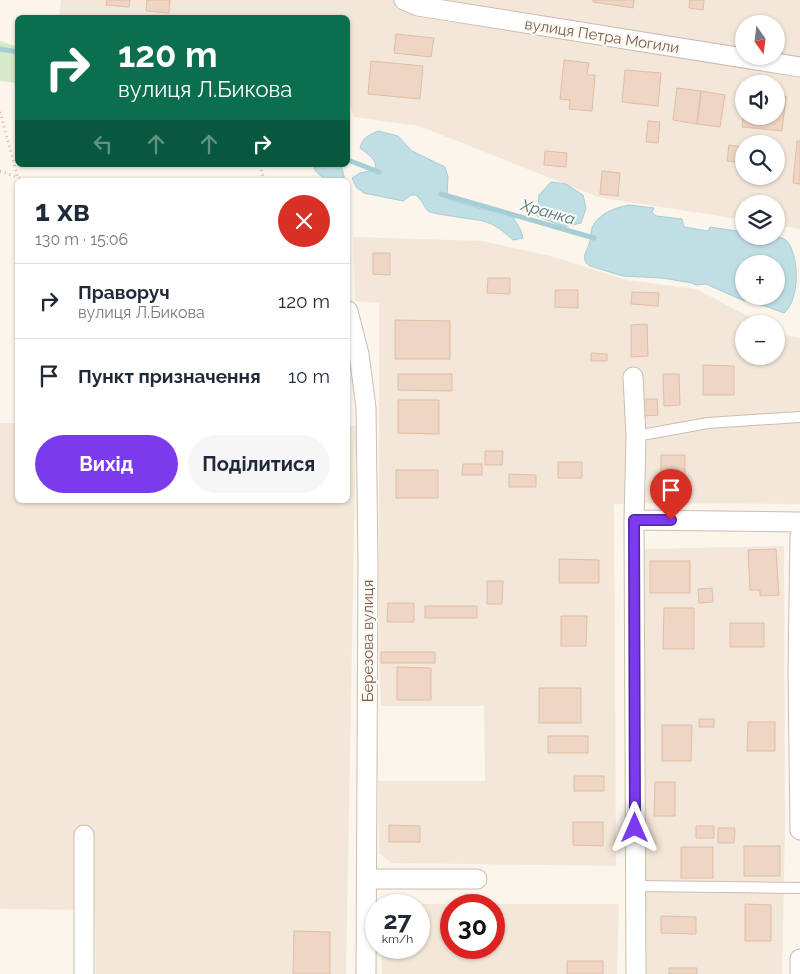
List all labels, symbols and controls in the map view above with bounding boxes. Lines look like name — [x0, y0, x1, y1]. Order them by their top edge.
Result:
street label: вулиця Петра Могили — [523, 15, 681, 57]
north arrow — [735, 15, 785, 65]
map controls — [735, 15, 785, 365]
text: 120 m — [118, 34, 218, 75]
icon: right — [35, 35, 100, 100]
button: sound — [735, 75, 785, 125]
text: вулиця Л.Бикова — [118, 76, 292, 102]
icon: left — [89, 130, 117, 158]
icon: ahead — [142, 130, 170, 158]
icon: ahead — [195, 130, 223, 158]
icon: right — [248, 130, 276, 158]
button: search — [735, 135, 785, 185]
text: 1 хв — [35, 193, 90, 228]
button: close — [278, 195, 330, 247]
water label: Хранка — [518, 195, 578, 229]
button: layers — [735, 195, 785, 245]
text: 130 m · 15:06 — [35, 230, 128, 249]
button: + — [735, 255, 785, 305]
text: Праворуч — [78, 281, 170, 303]
icon: right — [35, 287, 63, 315]
text: 120 m — [278, 290, 330, 312]
text: вулиця Л.Бикова — [78, 303, 205, 322]
button: − — [735, 315, 785, 365]
icon: arrive — [35, 362, 63, 390]
text: Пункт призначення — [78, 365, 261, 387]
text: 10 m — [288, 365, 330, 387]
button: Вихід — [35, 435, 178, 493]
button: Поділитися — [188, 435, 330, 493]
pin — [650, 469, 692, 520]
icon: arrive — [657, 476, 685, 504]
street label: Березова вулиця — [359, 580, 377, 702]
position arrow — [608, 801, 660, 853]
speed limit sign: 30 — [440, 894, 505, 959]
text: 27 — [383, 905, 412, 935]
text: km/h — [382, 932, 413, 946]

